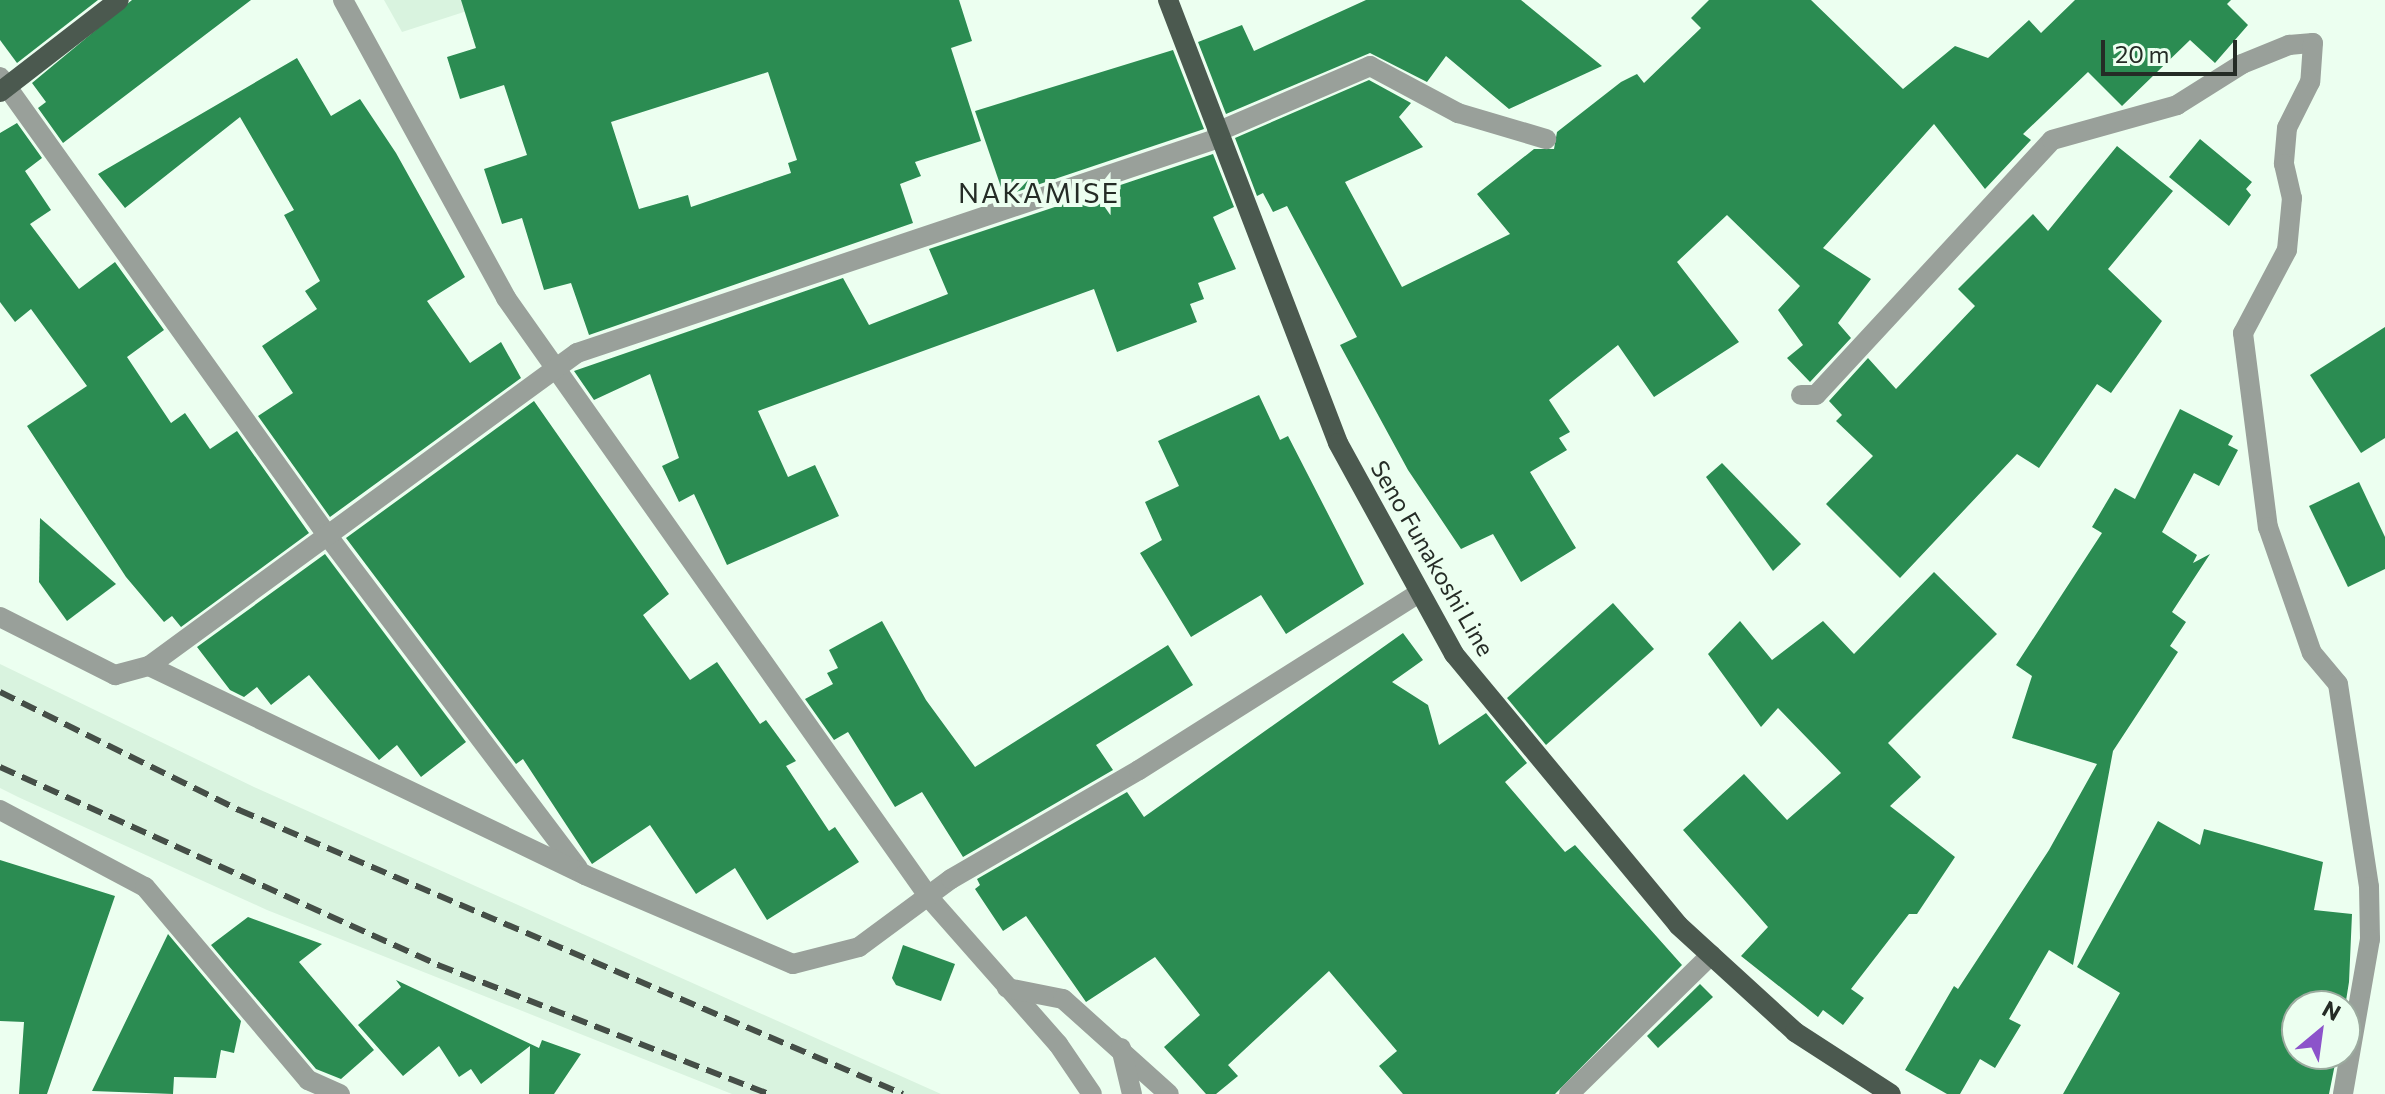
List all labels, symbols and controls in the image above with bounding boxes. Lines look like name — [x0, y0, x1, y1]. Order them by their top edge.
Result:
scale bar — [2105, 24, 2241, 74]
text: 20 m — [2115, 39, 2169, 68]
district label: NAKAMISE — [958, 175, 1120, 209]
street label: Seno Funakoshi Line — [1365, 455, 1501, 661]
north arrow — [2281, 990, 2361, 1070]
text: N — [2318, 995, 2346, 1026]

